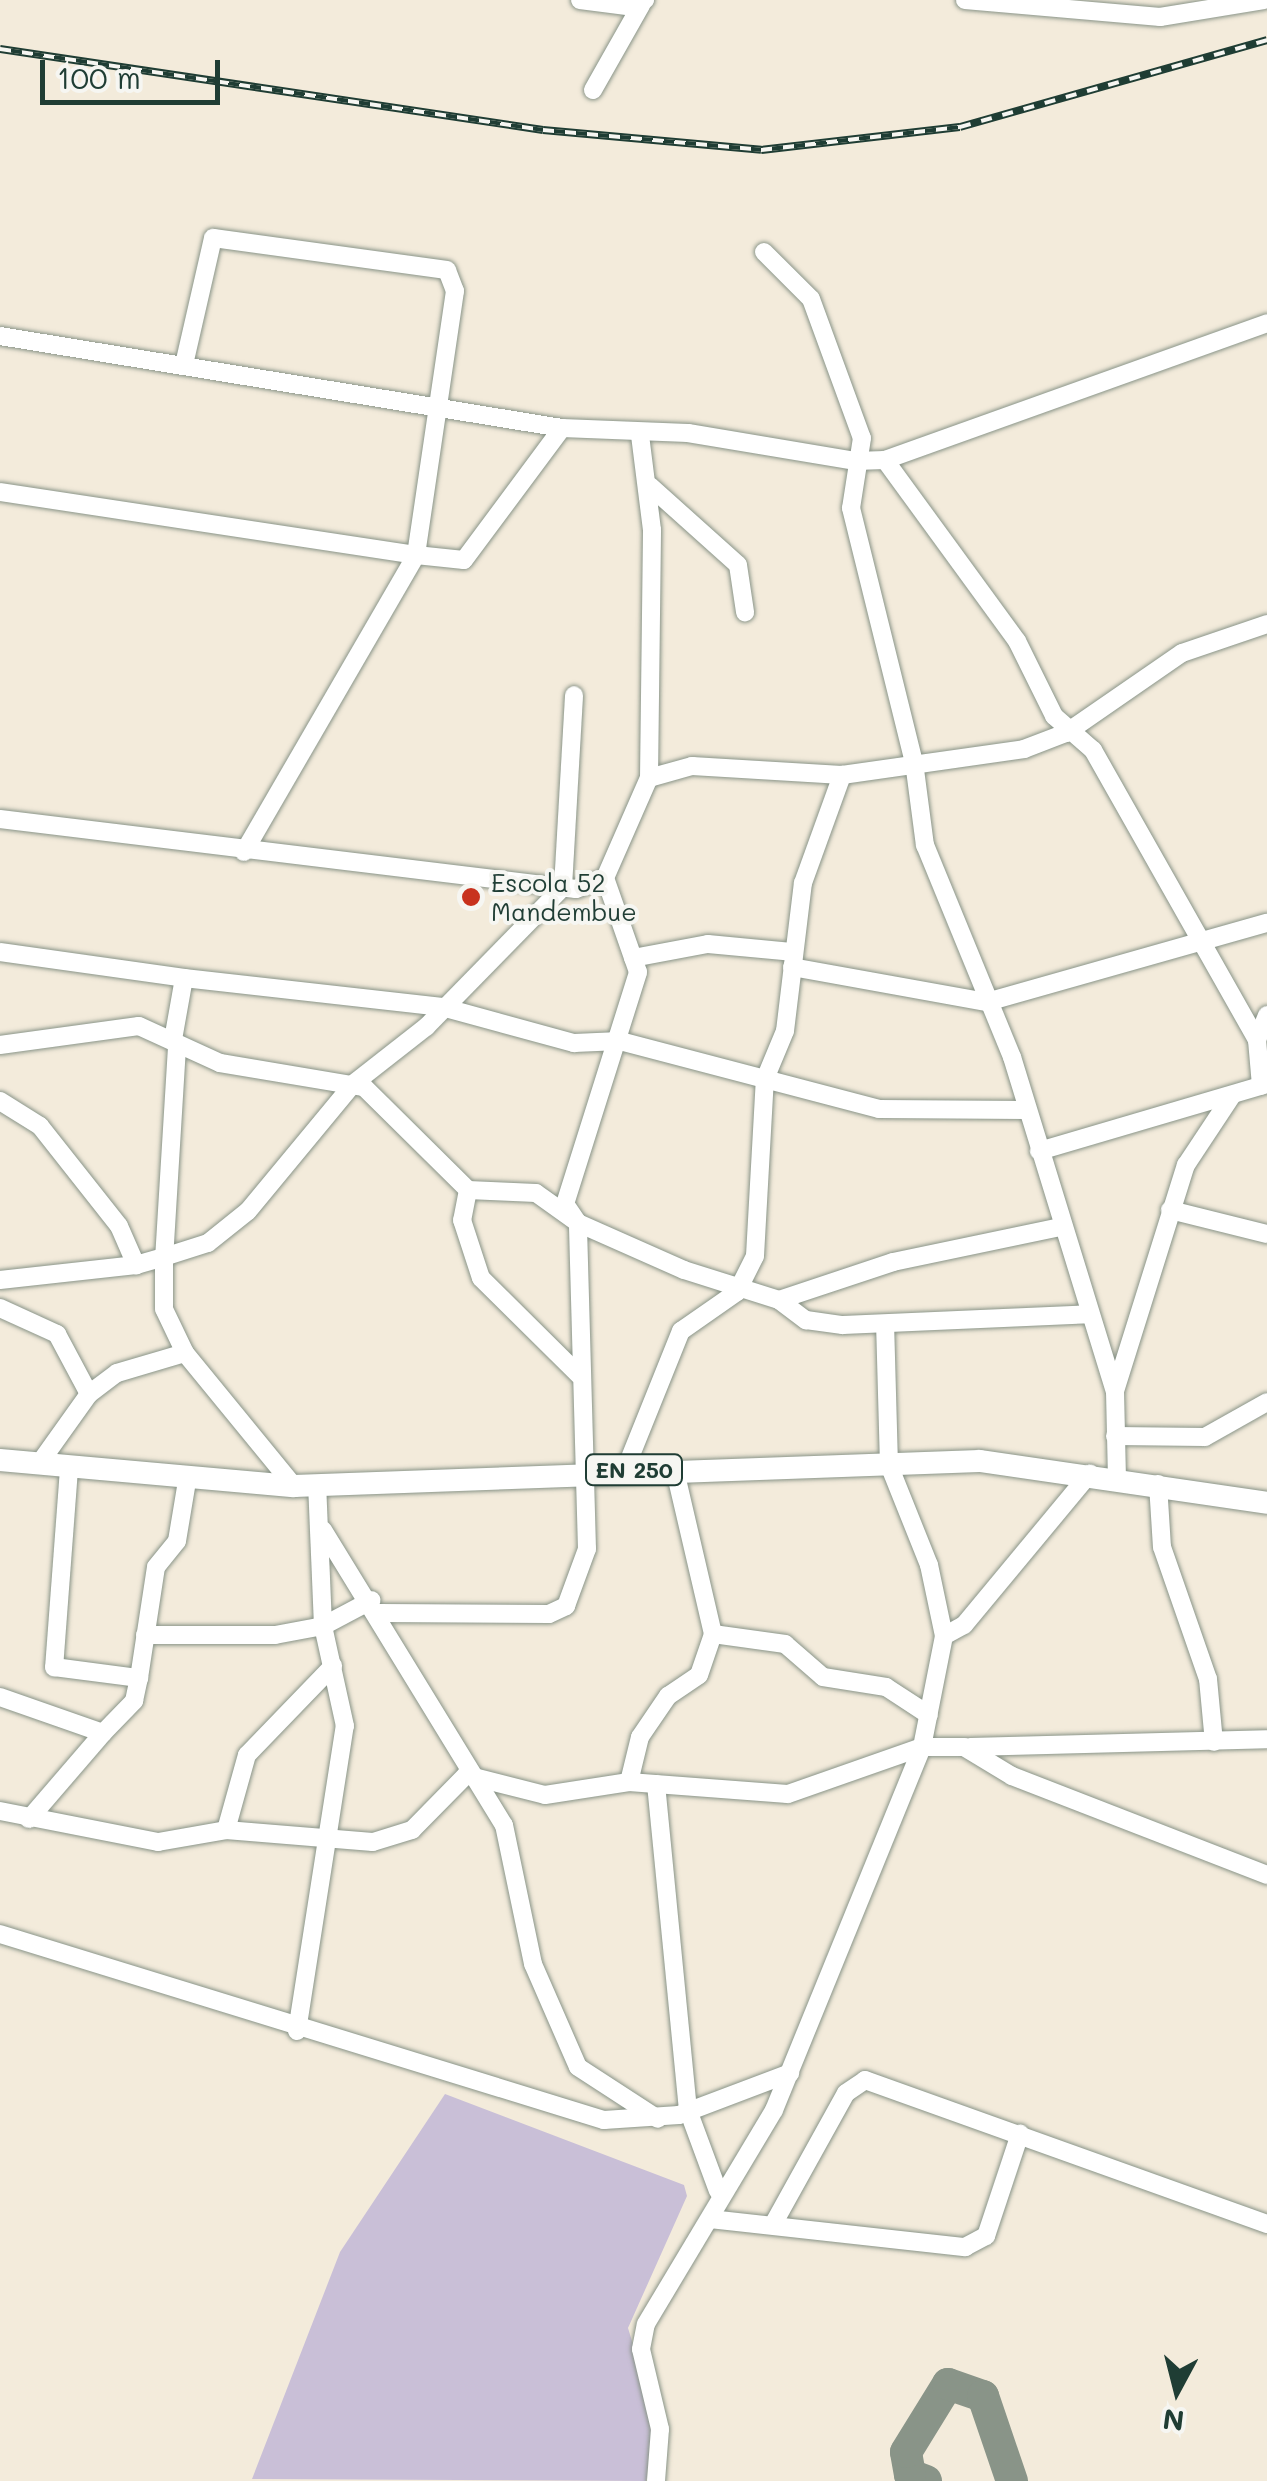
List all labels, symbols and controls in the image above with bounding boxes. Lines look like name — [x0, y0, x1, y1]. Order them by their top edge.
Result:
scale bar — [45, 40, 225, 102]
text: 100 m — [57, 57, 141, 97]
place label: Escola 52 Mandembue — [491, 868, 637, 927]
marker: Escola 52 Mandembue — [460, 886, 482, 908]
road number: EN 250 — [584, 1453, 684, 1487]
north arrow — [1127, 2341, 1227, 2441]
text: N — [1161, 2402, 1186, 2440]

